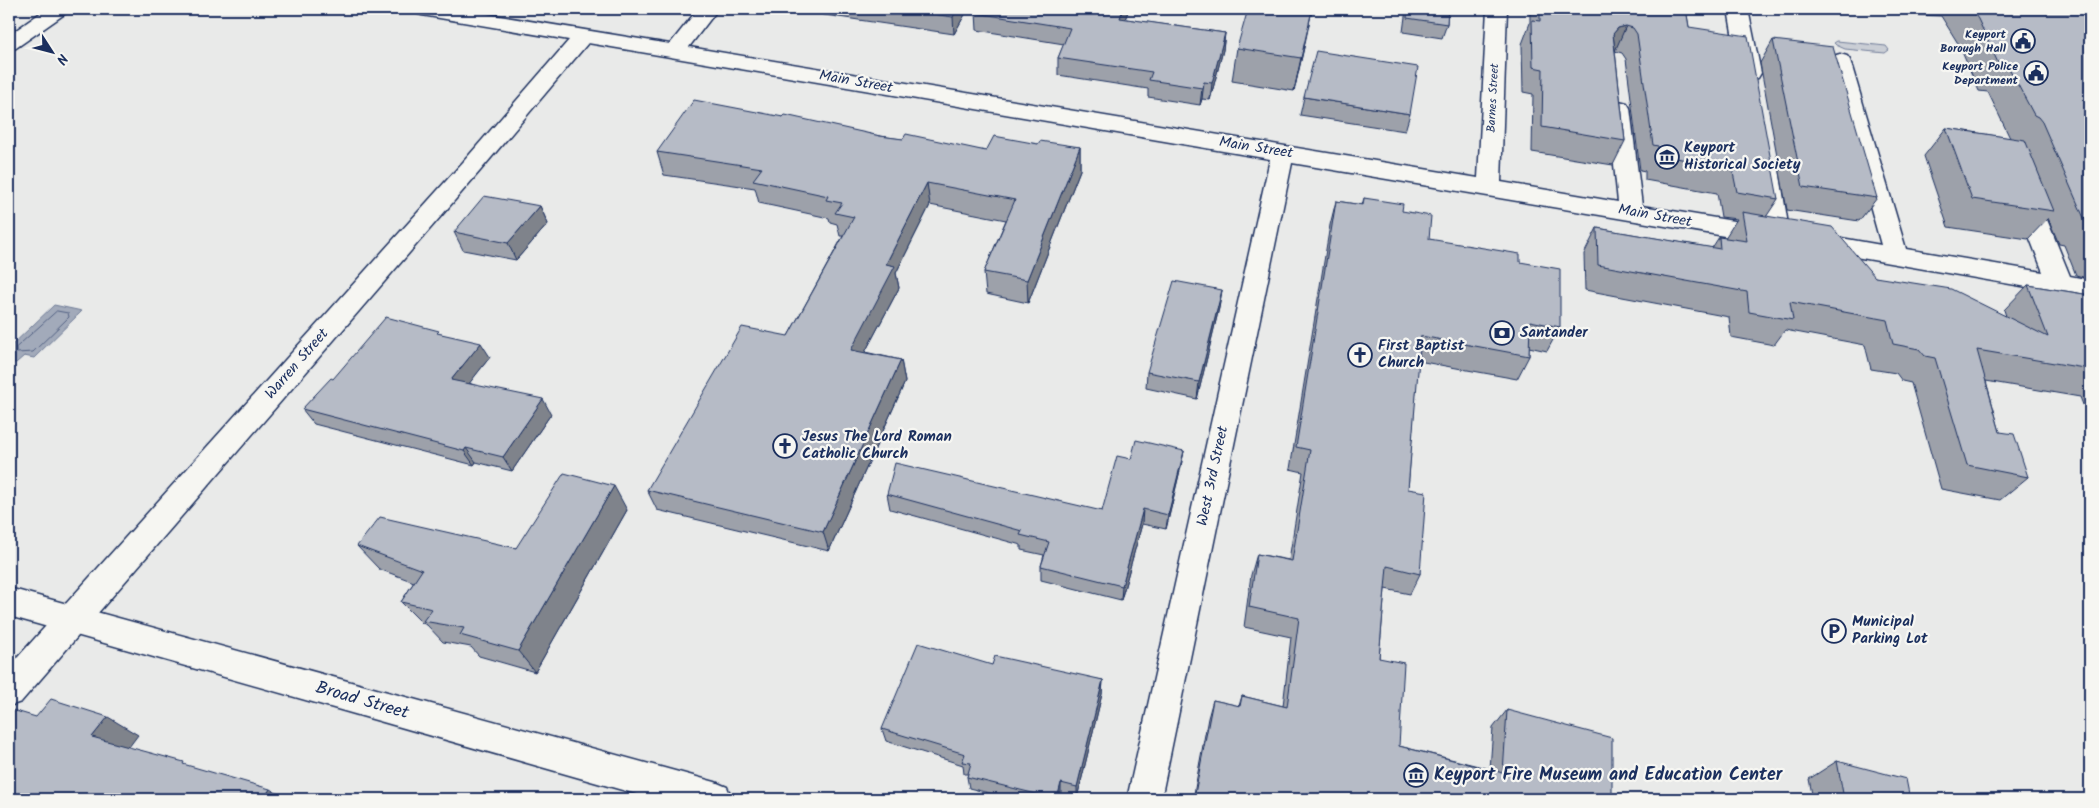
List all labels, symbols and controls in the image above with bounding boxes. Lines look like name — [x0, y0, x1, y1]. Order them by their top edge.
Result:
place label: Keyport Borough Hall — [1940, 25, 2007, 58]
north arrow — [28, 28, 78, 78]
public building icon: Keyport Borough Hall — [2010, 28, 2036, 54]
text: N — [50, 49, 73, 69]
place label: Keyport Police Department — [1942, 57, 2019, 90]
public building icon: Keyport Police Department — [2023, 60, 2049, 86]
street label: Barnes Street — [1482, 63, 1504, 133]
street label: Main Street — [817, 64, 895, 100]
street label: Main Street — [1217, 130, 1295, 166]
place label: Keyport Historical Society — [1684, 136, 1801, 177]
museum icon: Keyport Historical Society — [1654, 144, 1680, 170]
street label: Main Street — [1616, 198, 1694, 234]
bank icon: Santander — [1489, 320, 1515, 346]
place label: Santander — [1520, 321, 1588, 345]
street label: Warren Street — [259, 323, 335, 405]
place label: First Baptist Church — [1378, 334, 1465, 375]
church icon: First Baptist Church — [1347, 342, 1373, 368]
street label: West 3rd Street — [1191, 424, 1235, 528]
place label: Jesus The Lord Roman Catholic Church — [802, 425, 952, 466]
church icon: Jesus The Lord Roman Catholic Church — [772, 433, 798, 459]
place label: Municipal Parking Lot — [1852, 610, 1928, 651]
parking icon: Municipal Parking Lot — [1821, 618, 1847, 644]
street label: Broad Street — [312, 674, 413, 728]
place label: Keyport Fire Museum and Education Center — [1434, 761, 1784, 790]
museum icon: Keyport Fire Museum and Education Center — [1403, 762, 1429, 788]

